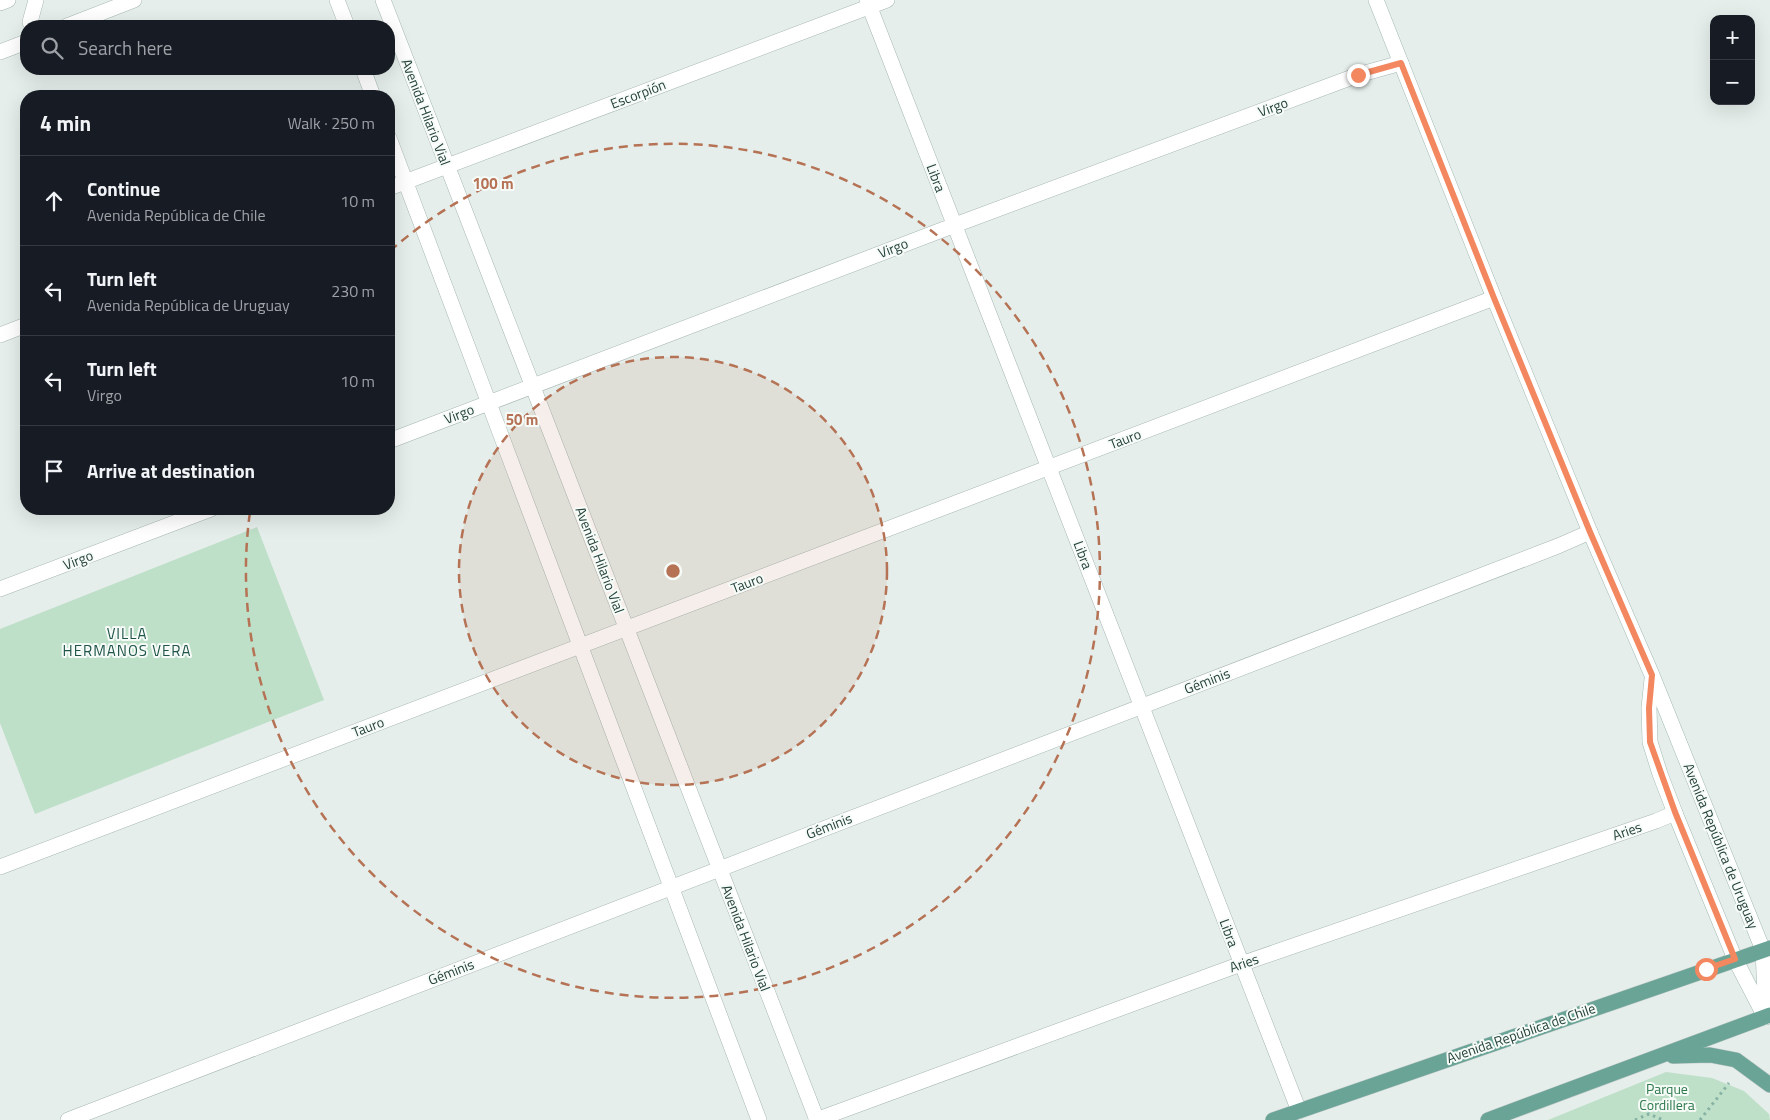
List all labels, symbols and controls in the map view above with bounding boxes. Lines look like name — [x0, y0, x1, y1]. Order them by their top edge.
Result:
map controls — [1710, 15, 1755, 105]
button: + — [1710, 15, 1755, 60]
search box — [20, 20, 395, 75]
text: Search here — [78, 33, 172, 62]
icon: search — [38, 34, 66, 62]
street label: Avenida Hilario Vial — [397, 56, 456, 168]
button: − — [1710, 60, 1755, 105]
route end — [1347, 64, 1370, 87]
street label: Escorpión — [607, 73, 669, 114]
street label: Virgo — [1255, 91, 1291, 122]
text: 4 min — [40, 107, 91, 139]
text: Walk · 250 m — [287, 111, 375, 135]
street label: Libra — [921, 161, 951, 195]
text: 100 m — [472, 172, 514, 195]
text: Continue — [87, 174, 160, 203]
icon: ahead — [40, 187, 68, 215]
text: 10 m — [340, 189, 375, 213]
text: Avenida República de Chile — [87, 203, 265, 227]
street label: Virgo — [875, 232, 911, 263]
text: Turn left — [87, 264, 157, 293]
icon: left — [40, 277, 68, 305]
text: 230 m — [331, 279, 375, 303]
text: Avenida República de Uruguay — [87, 293, 290, 317]
text: Turn left — [87, 354, 157, 383]
icon: left — [40, 367, 68, 395]
text: 10 m — [340, 369, 375, 393]
text: Virgo — [87, 383, 122, 407]
street label: Virgo — [441, 398, 477, 429]
text: 50 m — [506, 408, 538, 431]
street label: Tauro — [1106, 423, 1144, 454]
text: Arrive at destination — [87, 456, 255, 485]
icon: arrive — [40, 457, 68, 485]
street label: Avenida Hilario Vial — [571, 504, 630, 616]
street label: Libra — [1068, 538, 1098, 572]
street label: Virgo — [60, 544, 96, 575]
centre of rings — [664, 562, 682, 580]
street label: Tauro — [728, 567, 766, 598]
district label: VILLA HERMANOS VERA — [63, 622, 191, 662]
street label: Géminis — [1181, 662, 1233, 699]
street label: Tauro — [349, 711, 387, 742]
street label: Avenida República de Uruguay — [1679, 760, 1764, 932]
street label: Géminis — [803, 807, 855, 844]
street label: Aries — [1609, 816, 1644, 845]
street label: Avenida Hilario Vial — [717, 882, 776, 994]
street label: Libra — [1214, 916, 1244, 950]
street label: Aries — [1226, 948, 1261, 977]
street label: Géminis — [425, 953, 477, 990]
route start — [1695, 958, 1718, 981]
street label: Avenida República de Chile — [1444, 997, 1598, 1068]
park label: Parque Cordillera — [1639, 1078, 1695, 1115]

